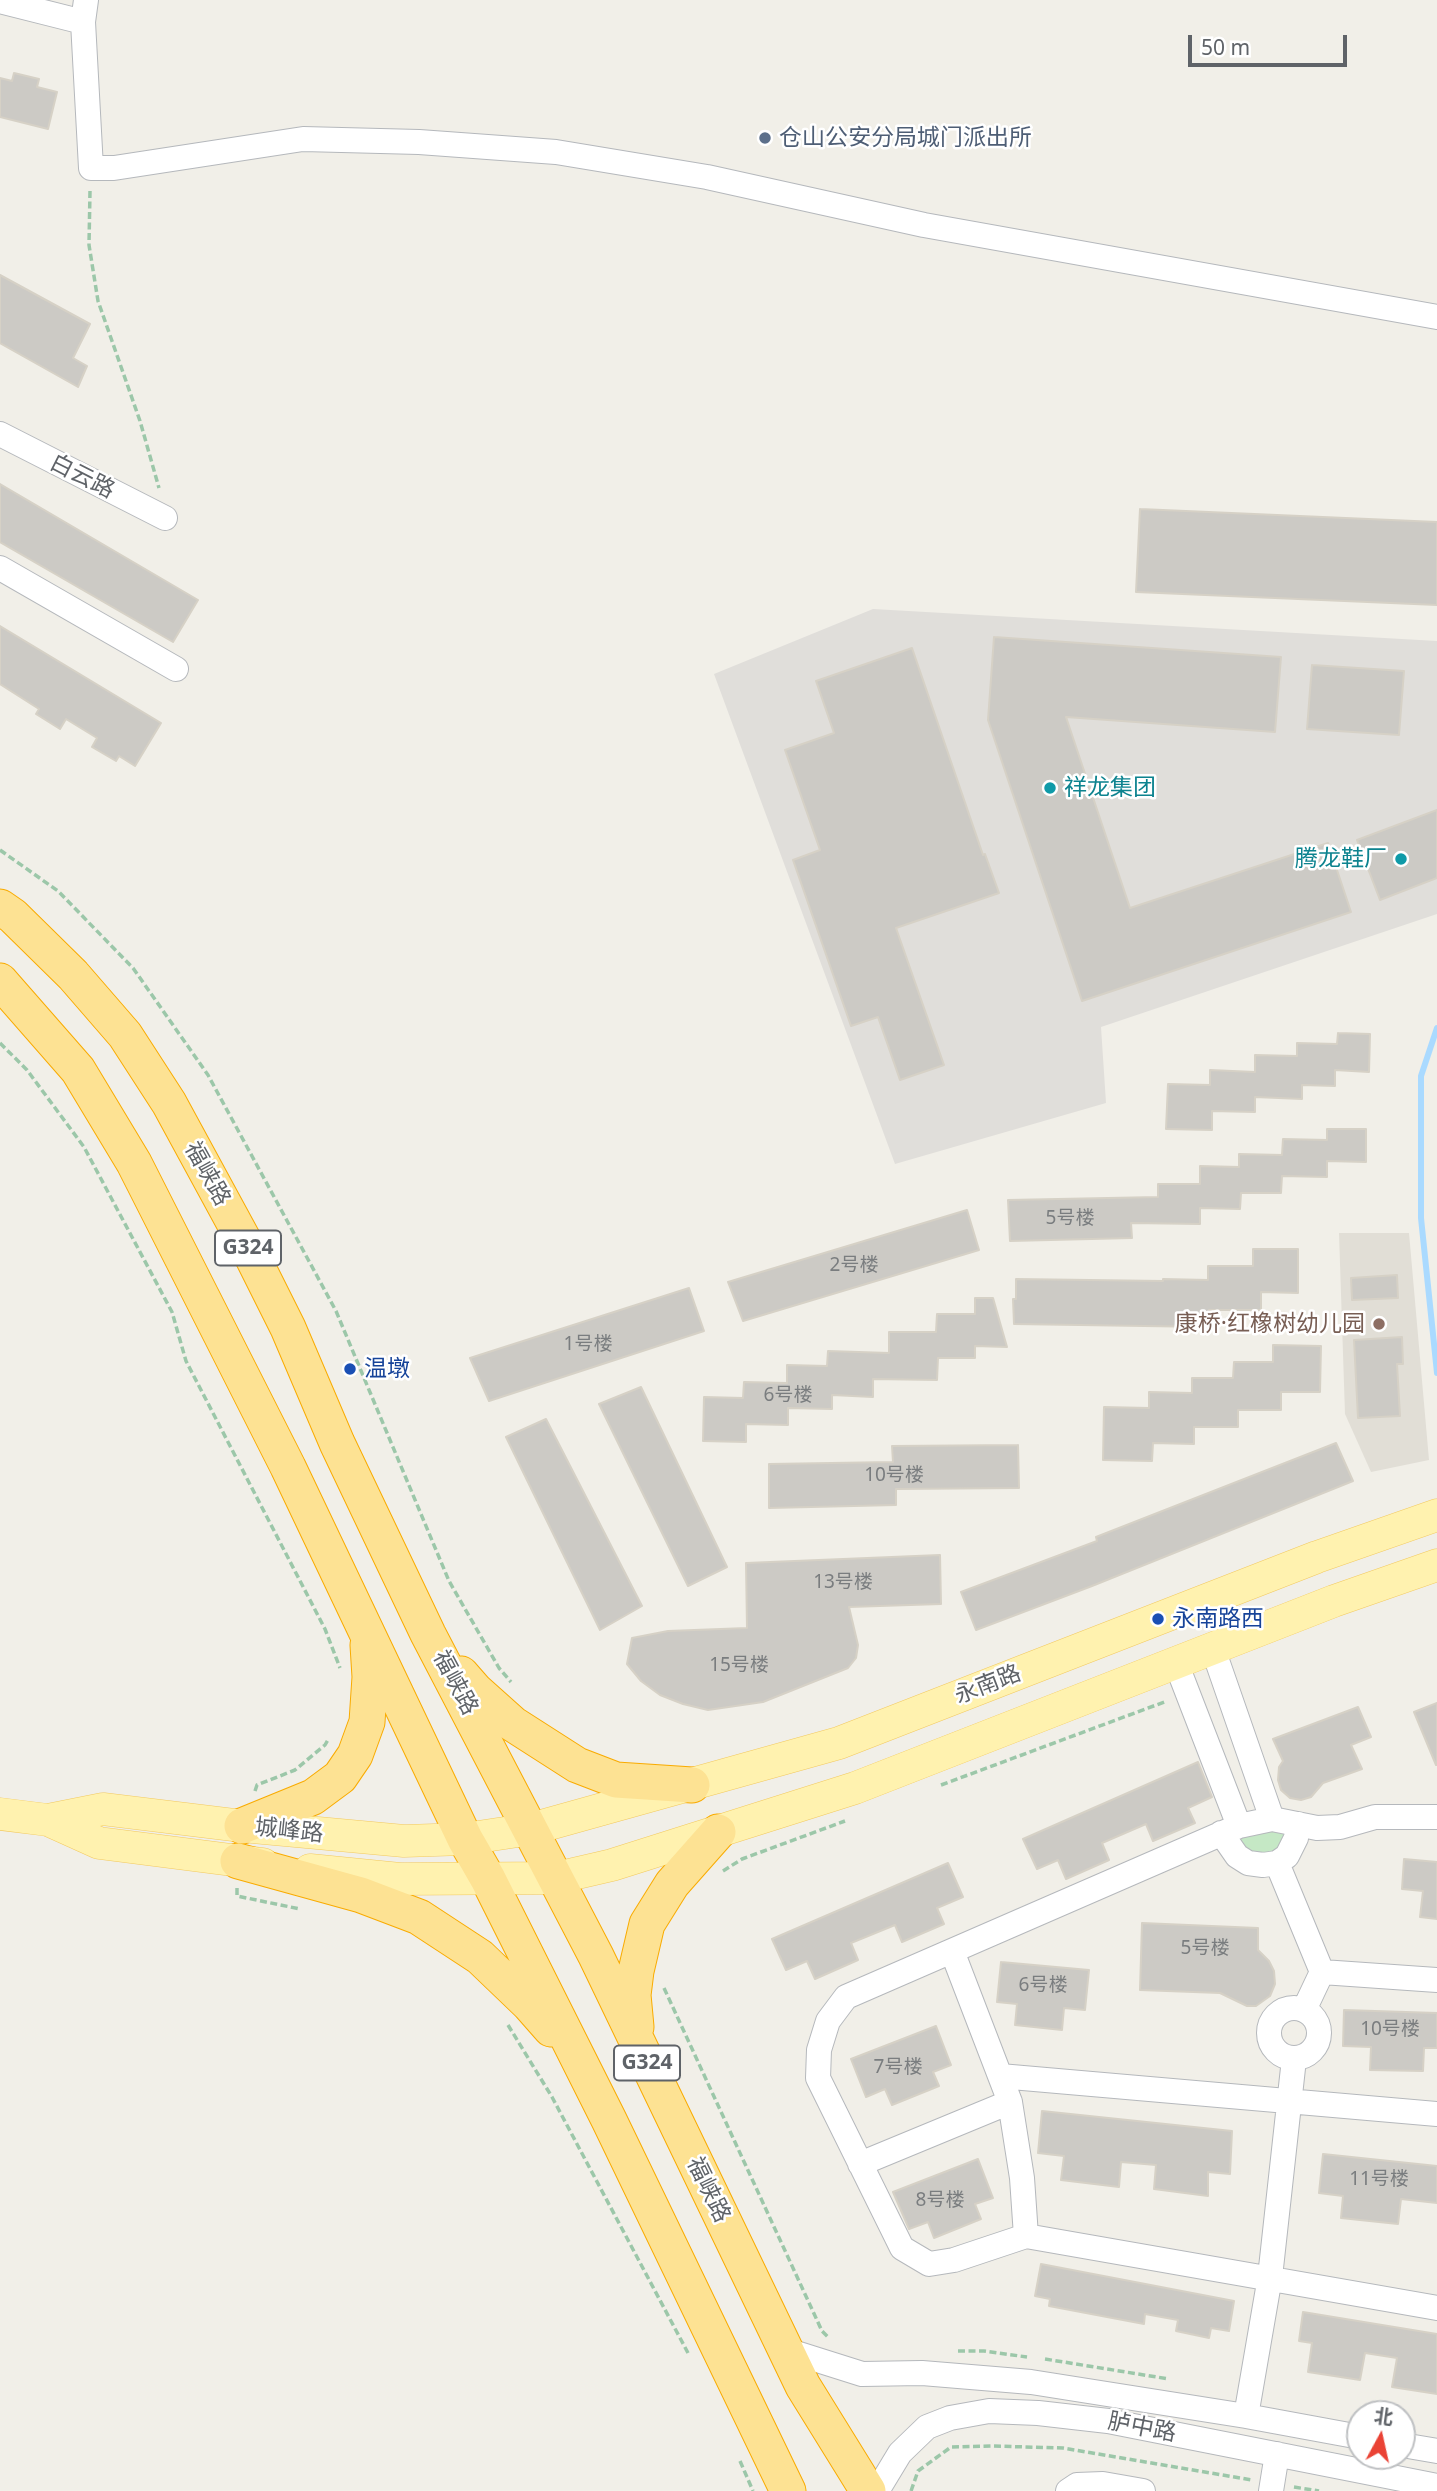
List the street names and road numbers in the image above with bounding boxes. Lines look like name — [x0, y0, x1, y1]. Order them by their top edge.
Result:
street label: 白云路 — [45, 449, 119, 505]
street label: 福峡路 — [178, 1137, 236, 1211]
road number: G324 — [215, 1230, 281, 1266]
street label: 福峡路 — [427, 1646, 483, 1720]
street label: 永南路 — [951, 1660, 1025, 1710]
street label: 城峰路 — [253, 1814, 325, 1848]
road number: G324 — [614, 2046, 680, 2080]
street label: 福峡路 — [680, 2153, 736, 2227]
street label: 胪中路 — [1106, 2408, 1178, 2448]

